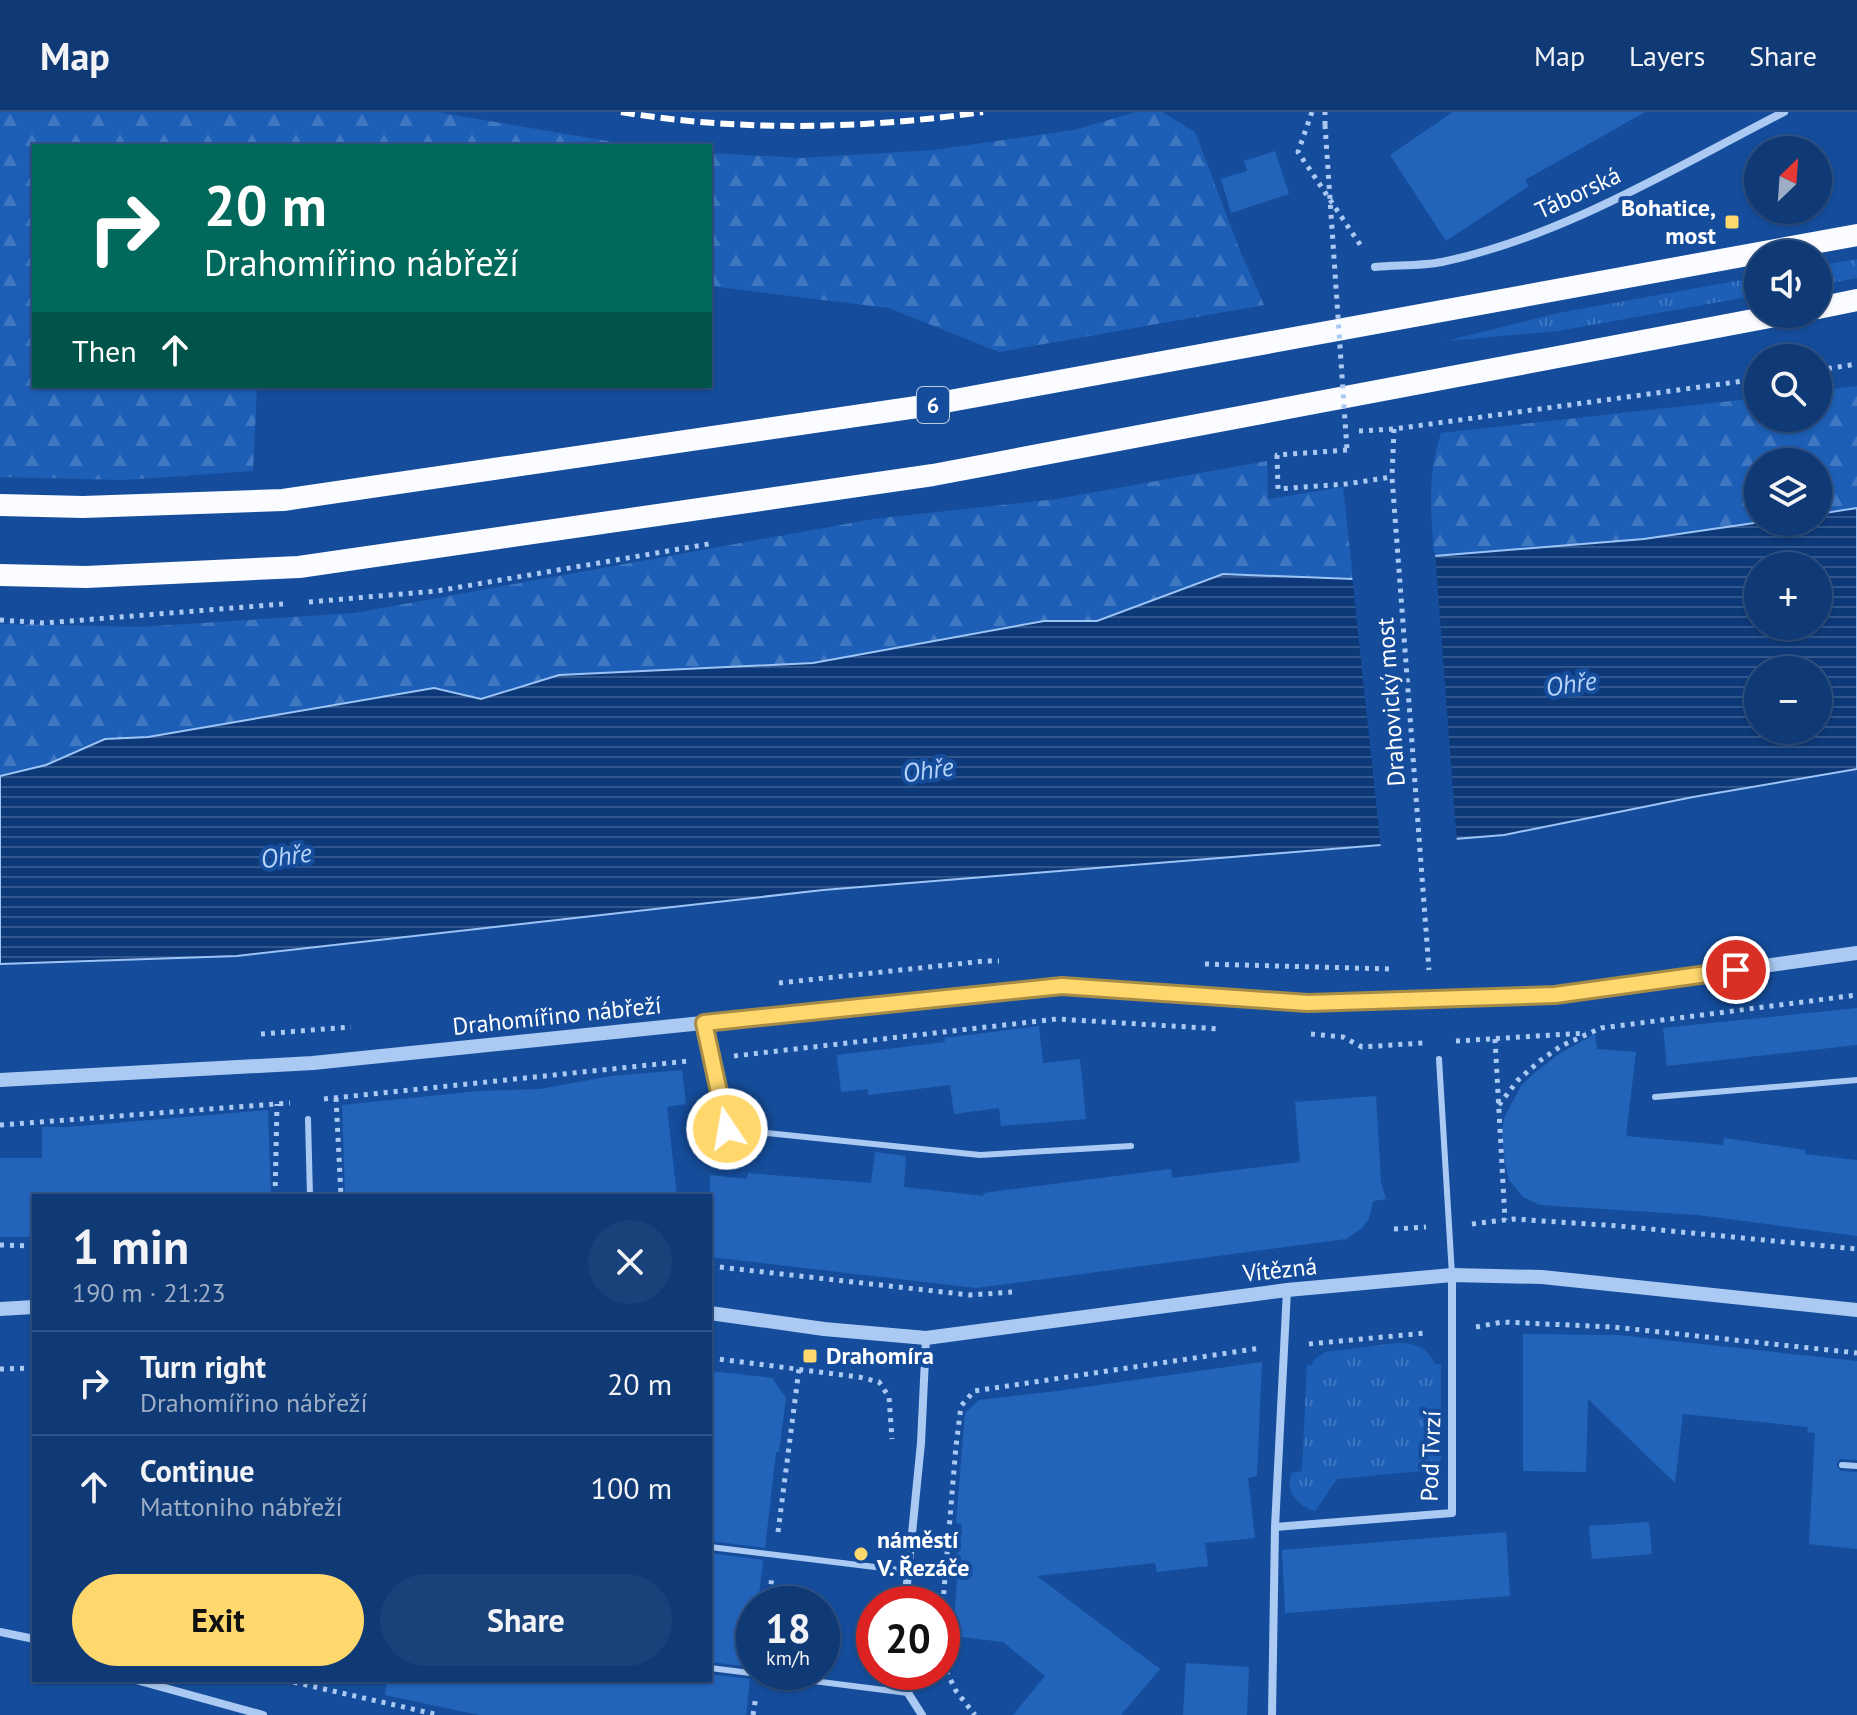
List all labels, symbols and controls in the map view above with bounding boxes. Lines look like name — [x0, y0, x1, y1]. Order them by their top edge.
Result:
text: Map — [40, 31, 110, 80]
text: Map — [1534, 37, 1585, 74]
text: Layers — [1629, 37, 1705, 74]
text: Share — [1749, 37, 1817, 74]
north arrow — [1744, 136, 1832, 224]
map controls — [1744, 136, 1832, 744]
street label: Táborská — [1530, 159, 1626, 226]
text: 20 m — [204, 169, 327, 241]
icon: right — [72, 176, 176, 280]
place label: Bohatice, most — [1621, 192, 1717, 251]
marker: Bohatice, most — [1723, 213, 1741, 231]
text: Drahomířino nábřeží — [204, 239, 519, 286]
button: sound — [1744, 240, 1832, 328]
icon: ahead — [153, 328, 197, 372]
text: Then — [72, 331, 137, 370]
button: search — [1744, 344, 1832, 432]
road number: 6 — [917, 387, 949, 423]
button: layers — [1744, 448, 1832, 536]
button: + — [1744, 552, 1832, 640]
street label: Drahovický most — [1369, 617, 1412, 787]
button: − — [1744, 656, 1832, 744]
water label: Ohře — [1543, 664, 1599, 703]
water label: Ohře — [900, 750, 956, 789]
water label: Ohře — [258, 836, 314, 875]
pin — [1702, 936, 1770, 1004]
icon: arrive — [1714, 948, 1758, 992]
street label: Drahomířino nábřeží — [451, 989, 663, 1042]
position arrow — [685, 1087, 769, 1171]
text: 1 min — [72, 1215, 189, 1277]
button: close — [588, 1220, 672, 1304]
street label: Vítězná — [1240, 1250, 1319, 1289]
text: 190 m · 21:23 — [72, 1276, 226, 1309]
place label: Drahomíra — [826, 1340, 934, 1371]
text: Turn right — [140, 1347, 266, 1386]
marker: Drahomíra — [801, 1347, 819, 1365]
icon: right — [72, 1361, 116, 1405]
text: 20 m — [607, 1364, 672, 1403]
text: Drahomířino nábřeží — [140, 1386, 367, 1419]
street label: Pod Tvrzí — [1413, 1410, 1448, 1502]
text: Continue — [140, 1451, 254, 1490]
icon: ahead — [72, 1465, 116, 1509]
text: 100 m — [591, 1468, 672, 1507]
text: Mattoniho nábřeží — [140, 1490, 343, 1523]
place label: náměstí V. Řezáče — [876, 1524, 970, 1583]
marker: náměstí V. Řezáče — [852, 1545, 870, 1563]
button: Exit — [72, 1574, 364, 1666]
button: Share — [380, 1574, 672, 1666]
speed limit sign: 20 — [856, 1586, 960, 1690]
text: 18 — [765, 1602, 811, 1654]
text: km/h — [766, 1645, 810, 1671]

